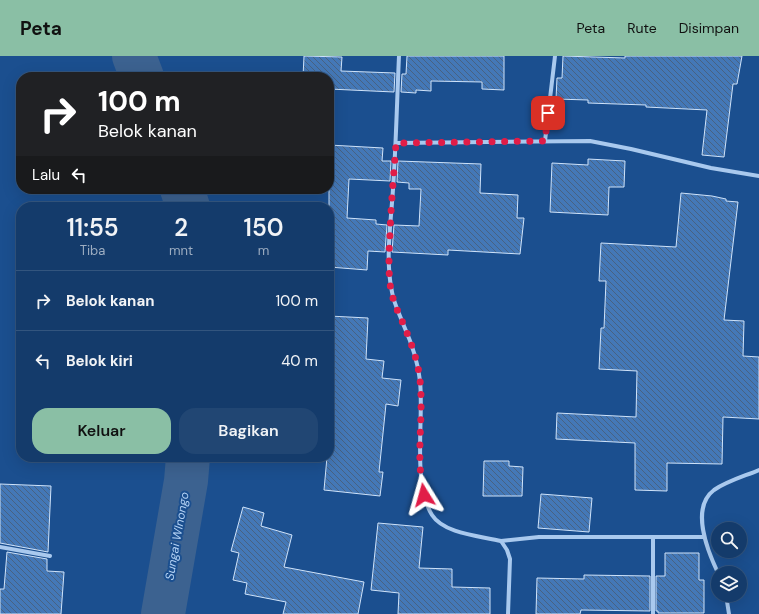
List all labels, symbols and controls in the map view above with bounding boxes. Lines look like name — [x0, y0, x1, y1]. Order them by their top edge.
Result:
text: Peta — [20, 16, 62, 41]
text: Peta — [577, 19, 605, 37]
text: Rute — [627, 19, 657, 37]
text: Disimpan — [679, 19, 739, 37]
text: 100 m — [98, 83, 181, 120]
icon: right — [32, 88, 84, 140]
pin — [531, 96, 565, 130]
icon: arrive — [537, 102, 559, 124]
text: Belok kanan — [98, 119, 197, 143]
icon: left — [68, 164, 90, 186]
text: Lalu — [32, 165, 60, 185]
text: 11:55 — [66, 212, 119, 243]
text: 2 — [174, 212, 188, 243]
text: 150 — [244, 212, 284, 243]
text: Tiba — [80, 242, 105, 259]
text: mnt — [169, 242, 193, 259]
text: m — [258, 242, 269, 259]
icon: right — [32, 290, 54, 312]
text: Belok kanan — [66, 291, 154, 311]
text: 100 m — [275, 291, 318, 311]
icon: left — [32, 350, 54, 372]
text: Belok kiri — [66, 351, 133, 371]
text: 40 m — [281, 351, 318, 371]
button: Keluar — [32, 408, 171, 454]
button: Bagikan — [179, 408, 318, 454]
position arrow — [403, 474, 445, 516]
water label: Sungai WInongo — [161, 491, 193, 581]
map controls — [711, 522, 747, 602]
button: search — [711, 522, 747, 558]
button: layers — [711, 566, 747, 602]

